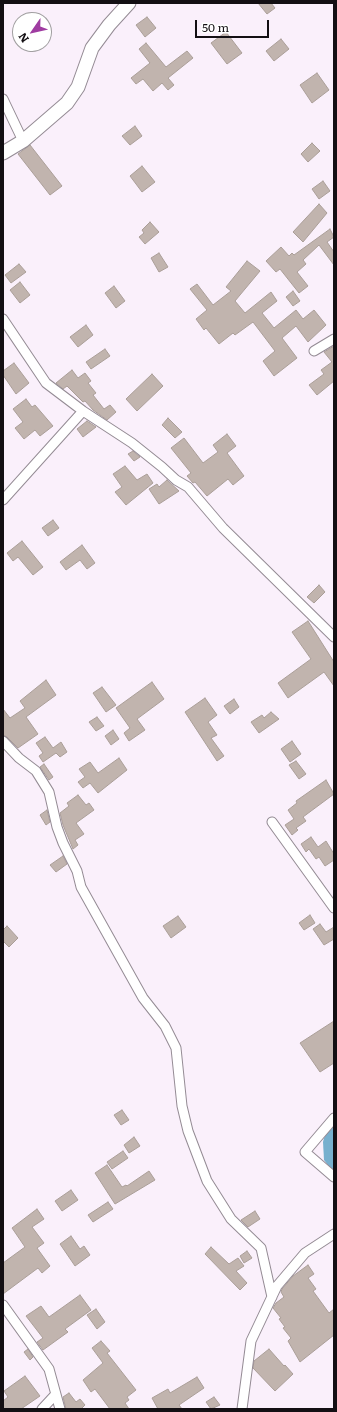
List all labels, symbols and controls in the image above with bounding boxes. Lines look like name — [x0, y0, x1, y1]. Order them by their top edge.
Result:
north arrow — [12, 12, 52, 52]
scale bar — [197, 12, 271, 38]
text: 50 m — [202, 18, 229, 36]
text: N — [14, 30, 32, 46]

